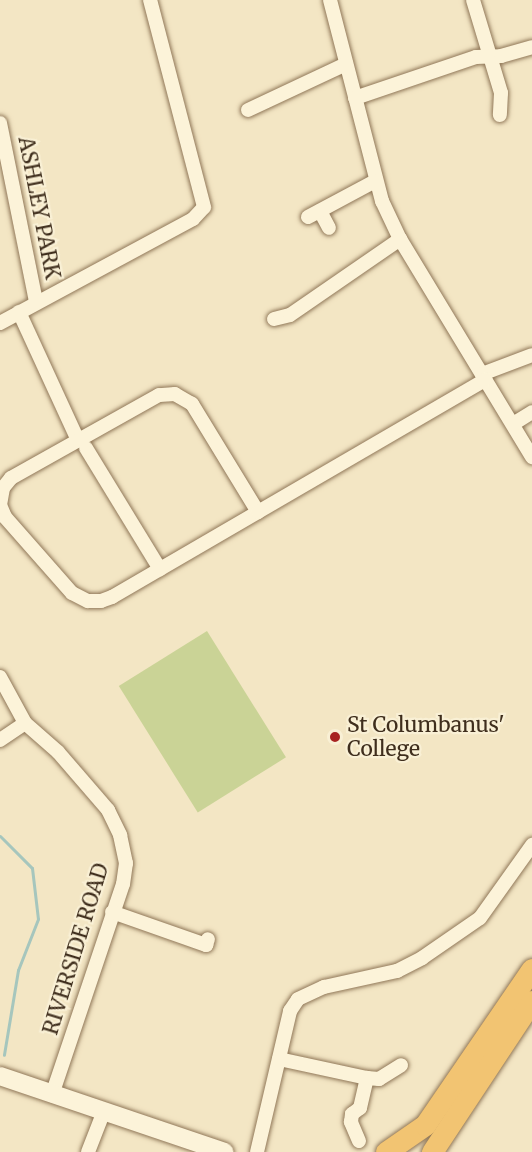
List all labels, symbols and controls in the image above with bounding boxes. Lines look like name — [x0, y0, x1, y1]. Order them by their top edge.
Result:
street label: ASHLEY PARK — [13, 134, 65, 282]
place label: St Columbanus' College — [347, 712, 505, 762]
marker: St Columbanus' College — [328, 730, 342, 744]
street label: RIVERSIDE ROAD — [38, 860, 114, 1038]

